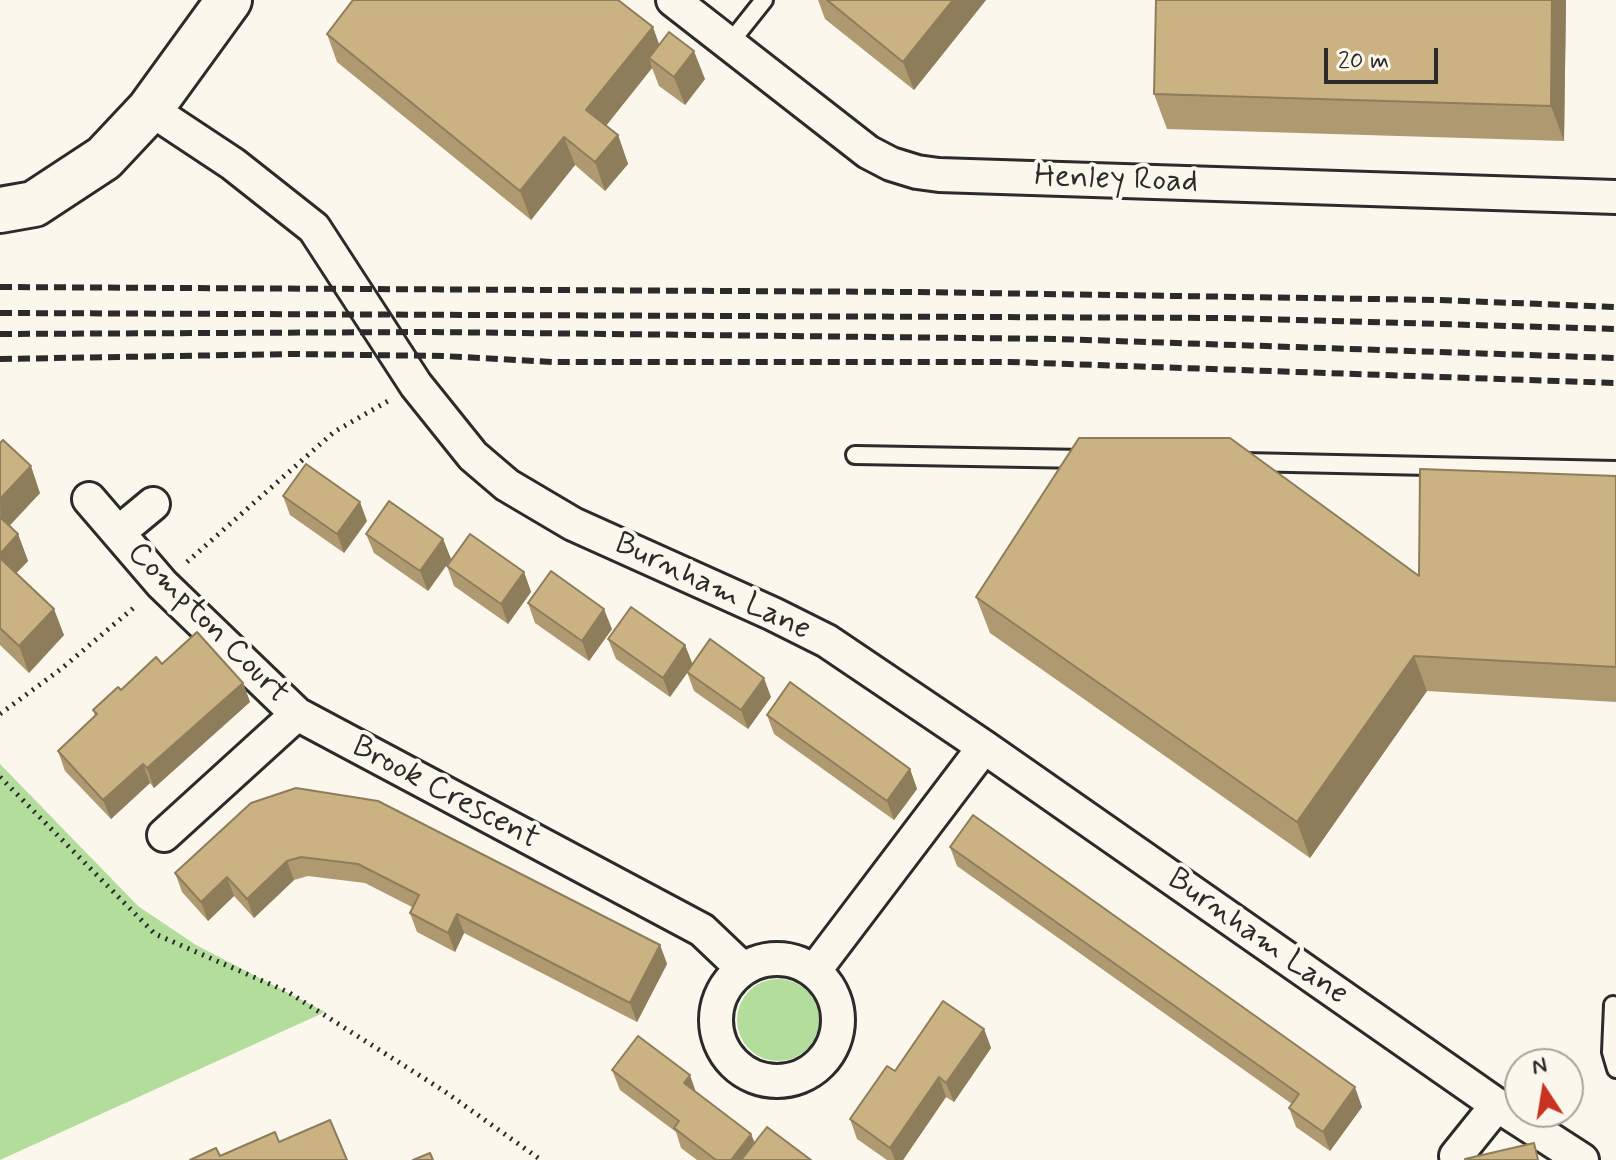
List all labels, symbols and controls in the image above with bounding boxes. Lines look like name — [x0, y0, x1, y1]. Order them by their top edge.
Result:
scale bar — [1328, 32, 1442, 82]
text: 20 m — [1338, 46, 1389, 77]
street label: Henley Road — [1034, 159, 1198, 203]
street label: Burnham Lane — [608, 526, 816, 650]
street label: Compton Court — [118, 535, 296, 713]
street label: Brook Crescent — [345, 728, 545, 860]
street label: Burnham Lane — [1159, 861, 1355, 1015]
north arrow — [1504, 1048, 1584, 1128]
text: N — [1529, 1051, 1550, 1082]

